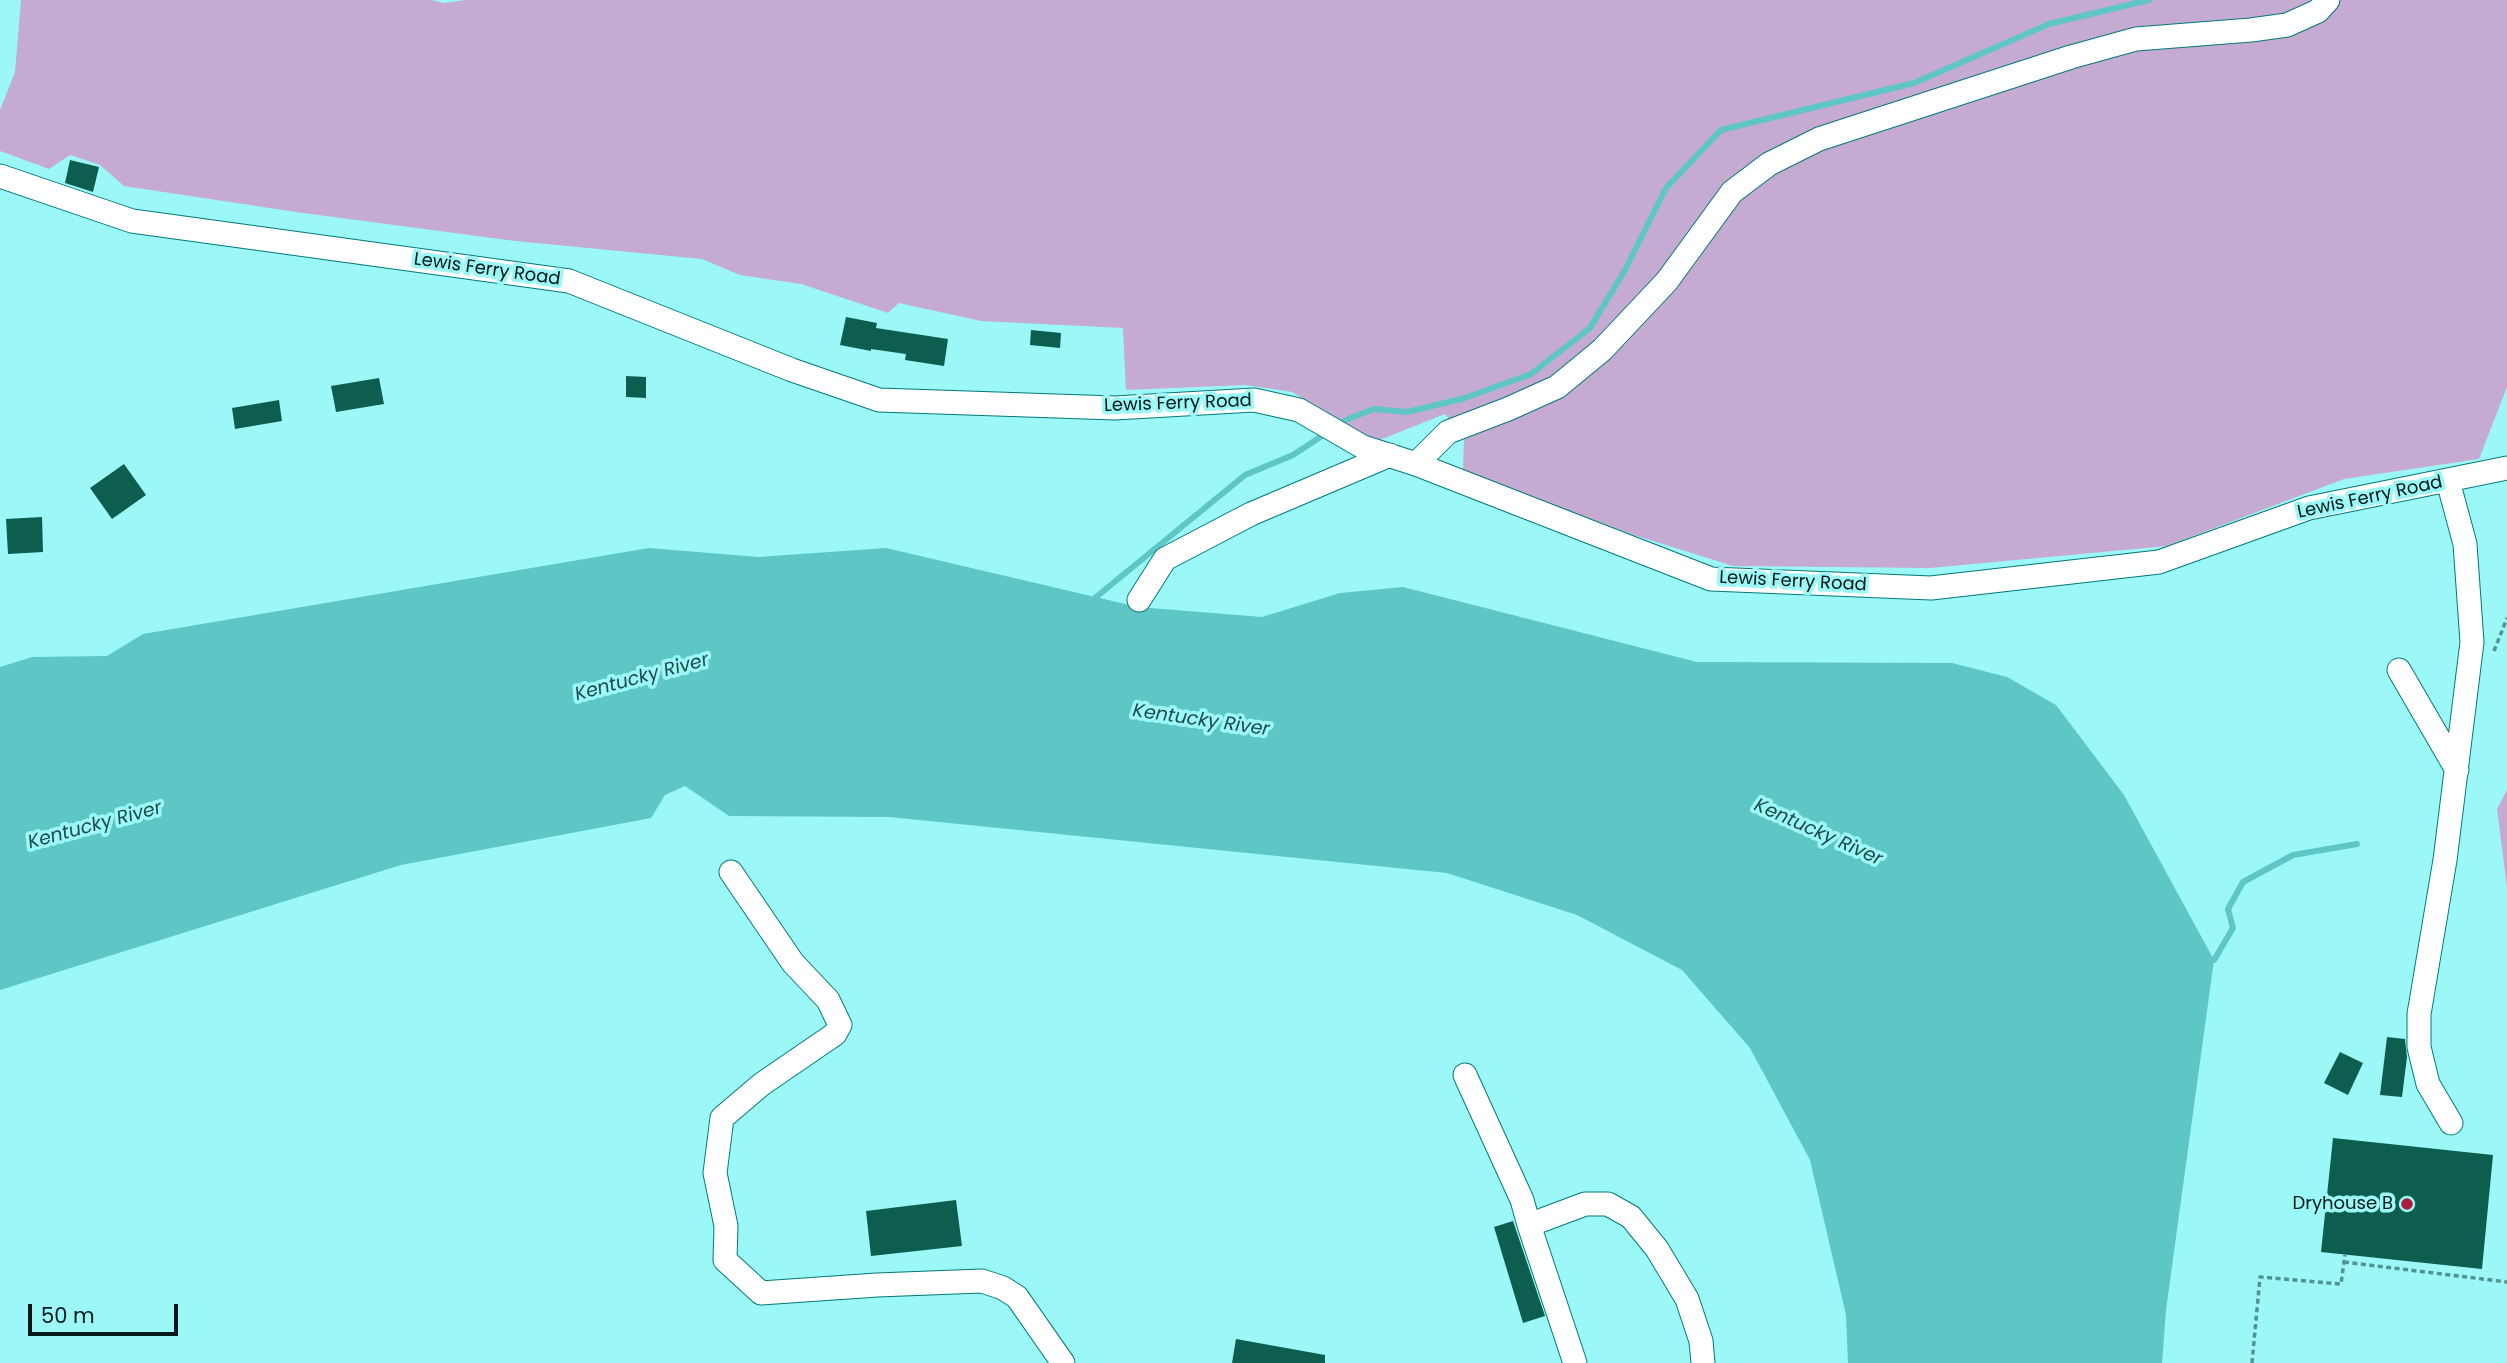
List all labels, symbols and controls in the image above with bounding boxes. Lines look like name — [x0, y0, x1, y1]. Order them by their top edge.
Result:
street label: Lewis Ferry Road — [412, 249, 562, 291]
street label: Lewis Ferry Road — [1104, 391, 1252, 417]
street label: Lewis Ferry Road — [2296, 472, 2444, 524]
street label: Lewis Ferry Road — [1719, 567, 1867, 597]
water label: Kentucky River — [572, 649, 712, 707]
water label: Kentucky River — [1131, 700, 1271, 742]
water label: Kentucky River — [1750, 795, 1886, 871]
water label: Kentucky River — [25, 797, 165, 855]
place label: Dryhouse B — [2292, 1193, 2393, 1215]
marker: Dryhouse B — [2399, 1196, 2415, 1212]
scale bar — [32, 1290, 182, 1334]
text: 50 m — [41, 1301, 95, 1330]

